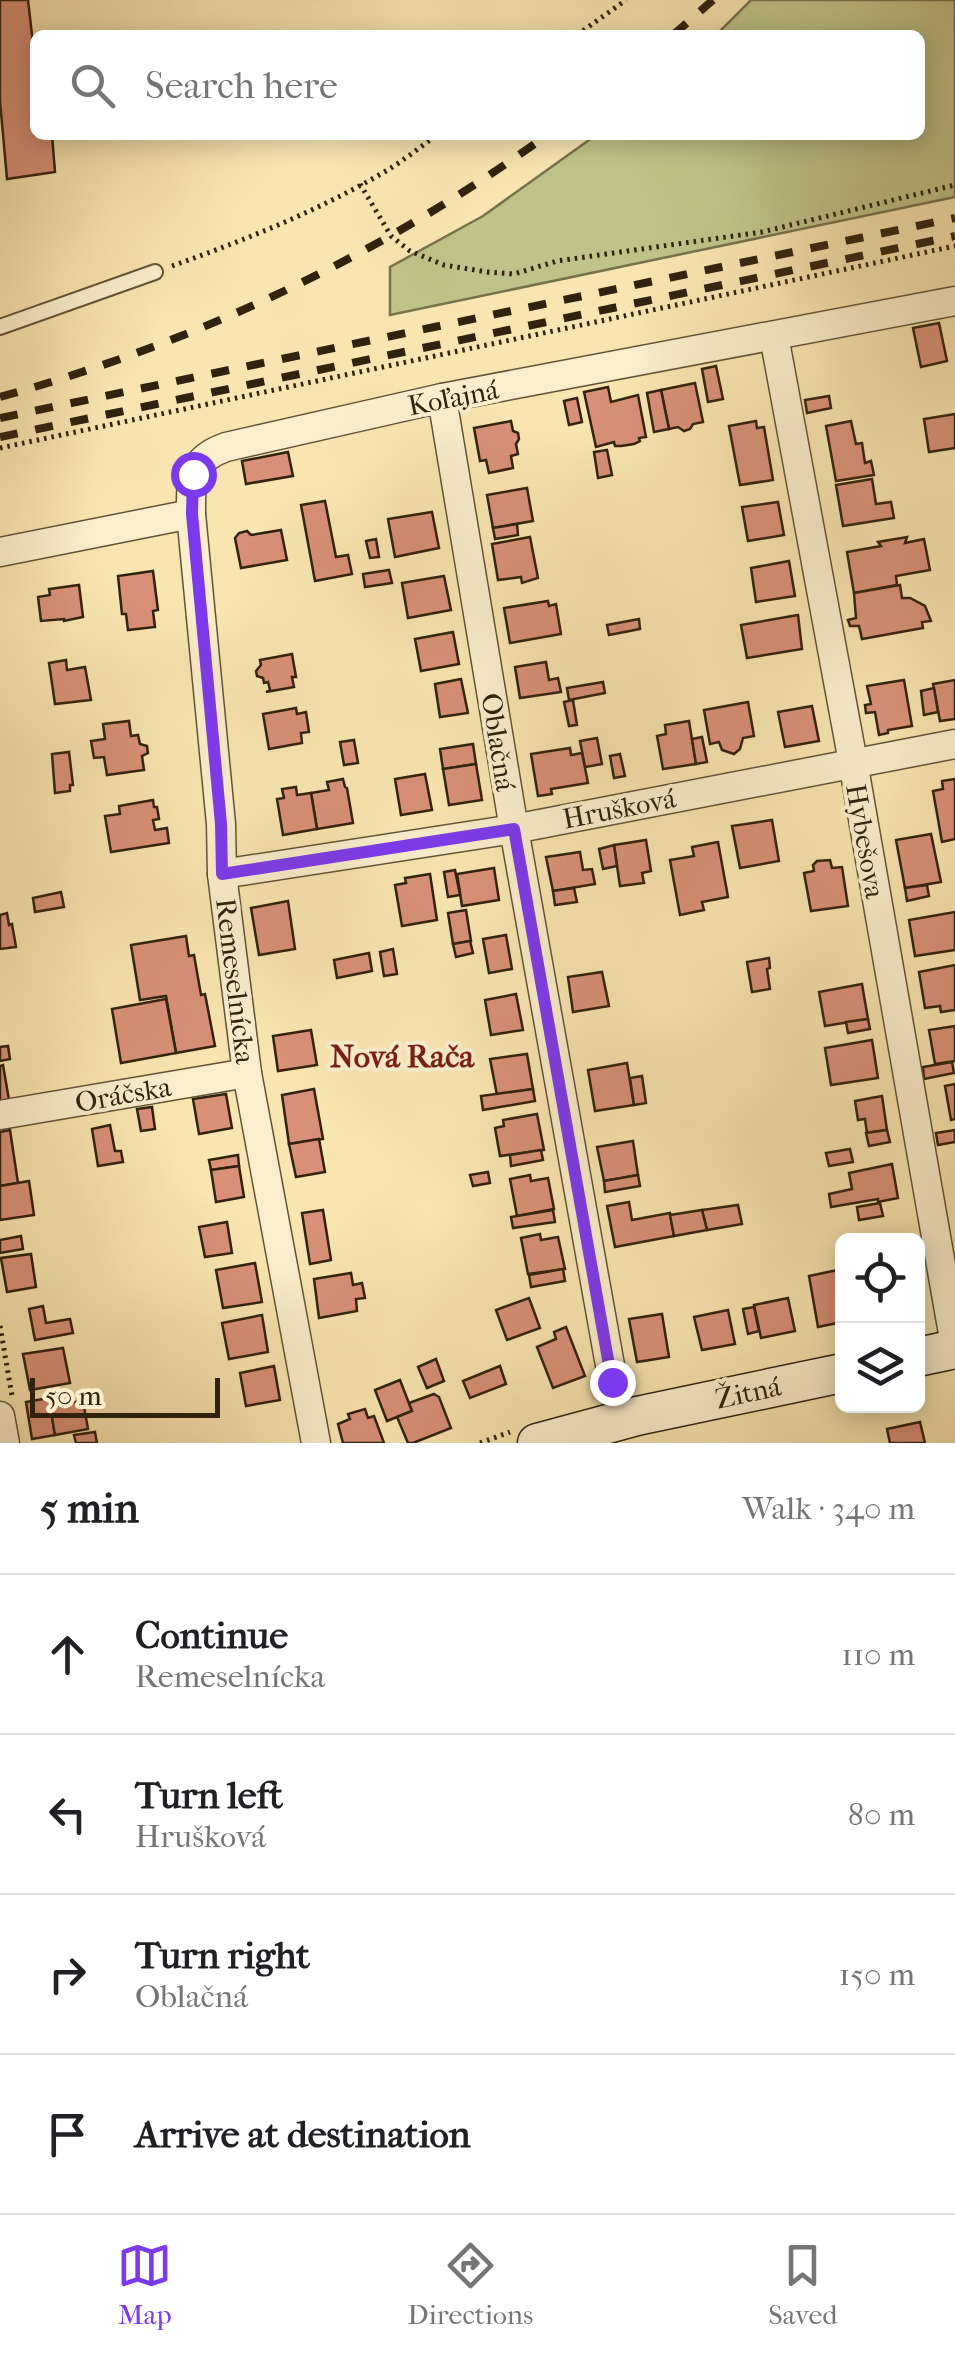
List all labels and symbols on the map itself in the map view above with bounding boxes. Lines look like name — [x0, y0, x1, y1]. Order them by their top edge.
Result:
street label: Koľajná — [405, 372, 502, 422]
route start — [171, 452, 217, 498]
street label: Oblačná — [474, 691, 523, 795]
street label: Hrušková — [560, 781, 680, 836]
street label: Hybešova — [839, 781, 892, 902]
street label: Remeselnícka — [209, 896, 262, 1067]
district label: Nová Rača — [330, 1038, 475, 1075]
street label: Oráčska — [72, 1070, 175, 1119]
route end — [590, 1360, 636, 1406]
street label: Žitná — [712, 1369, 785, 1416]
scale bar — [30, 1373, 220, 1418]

